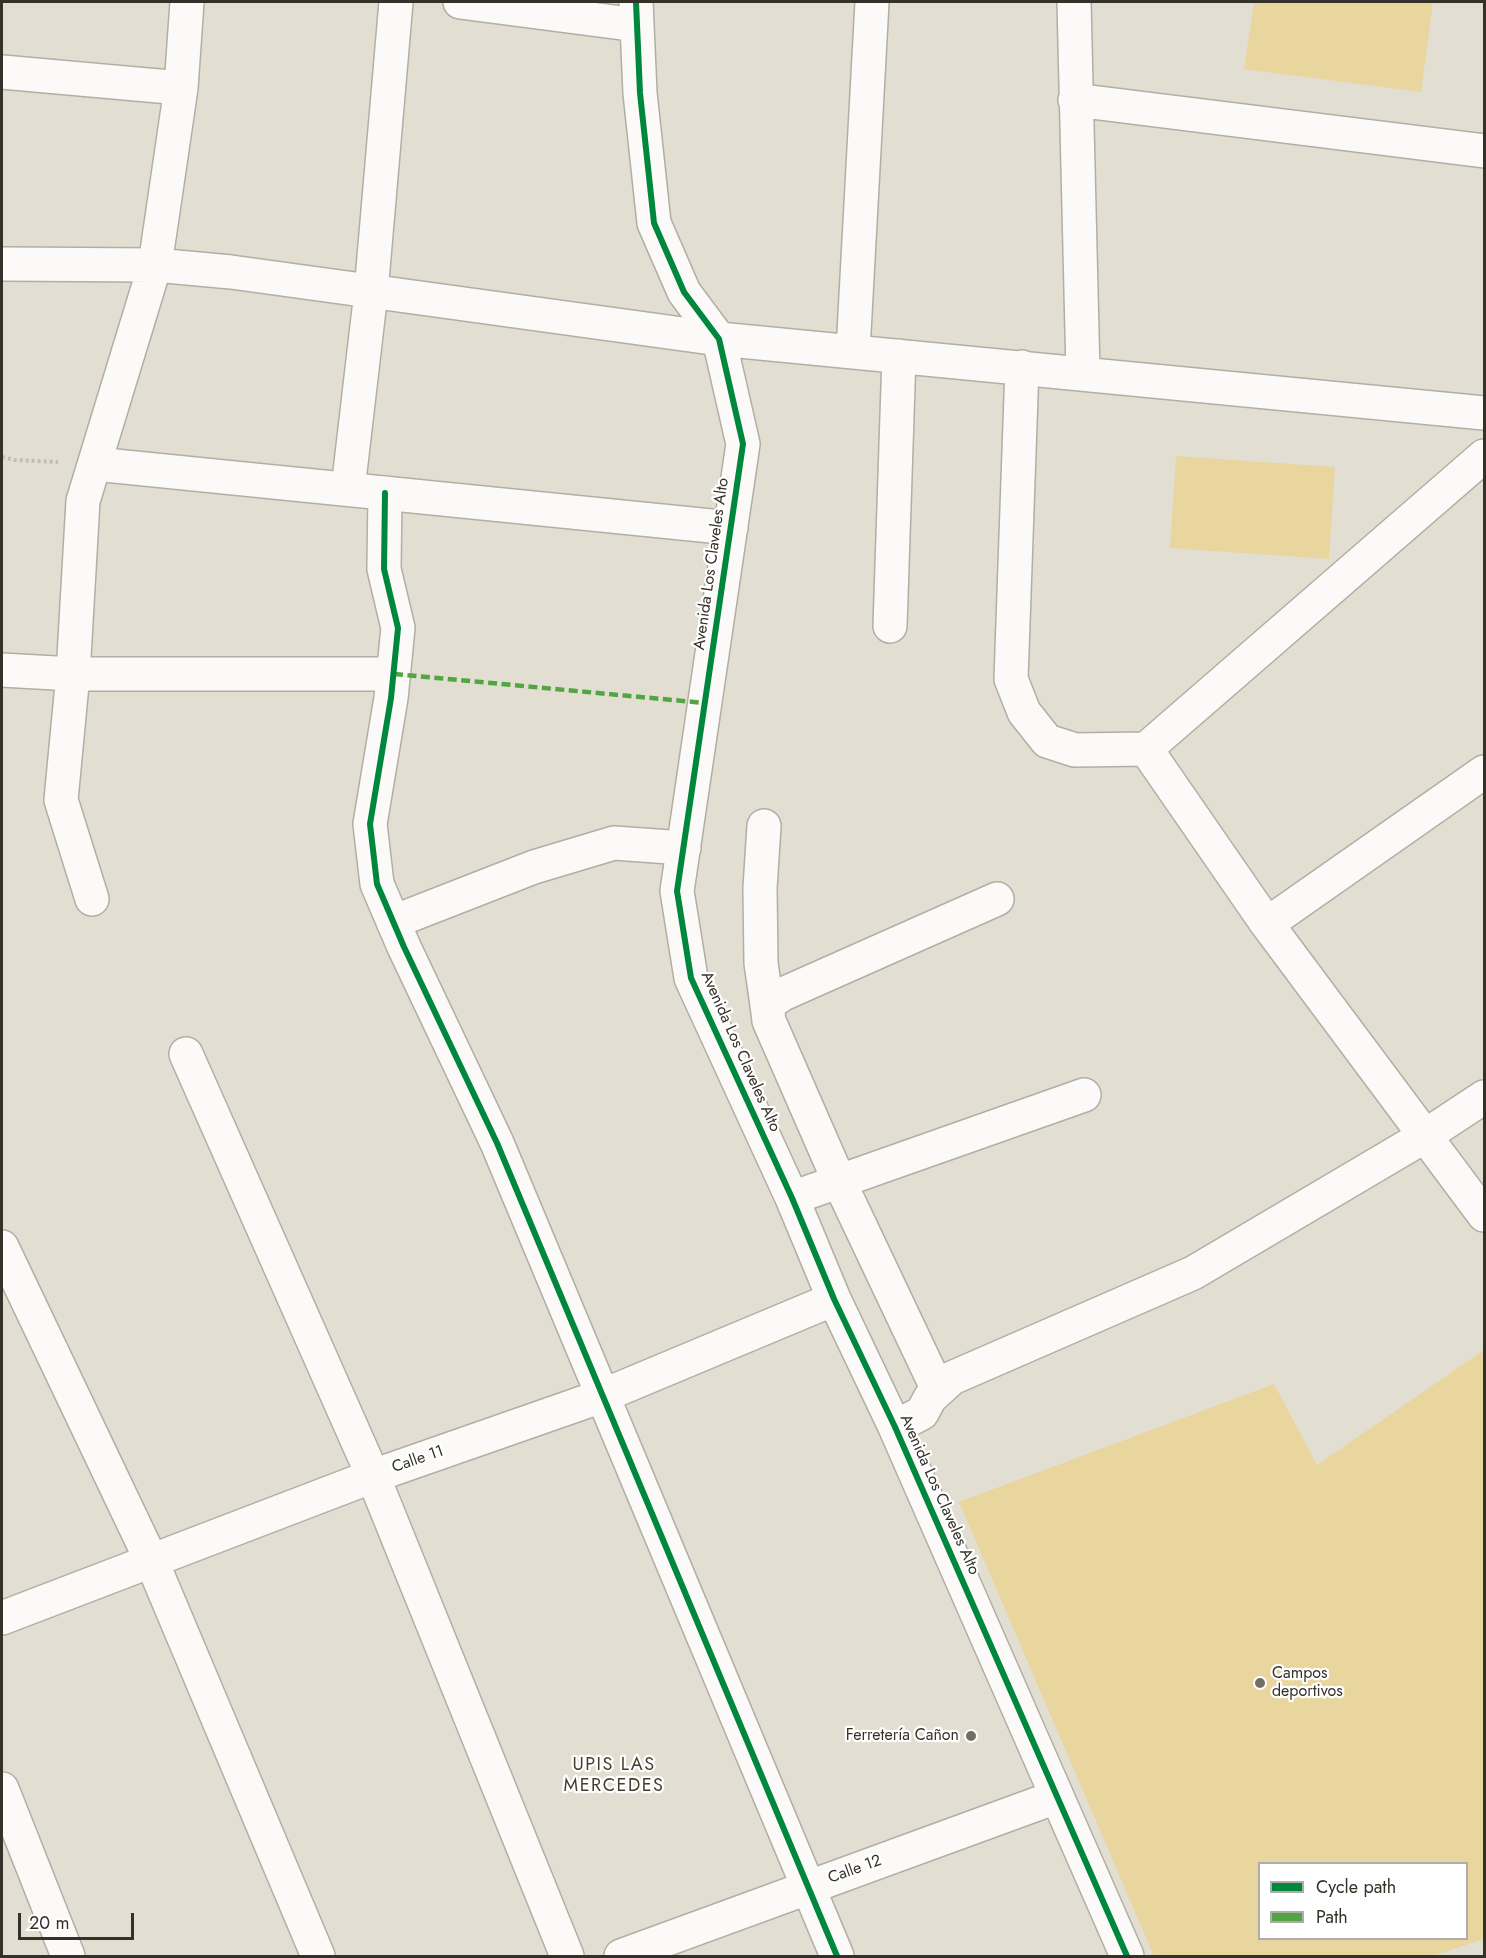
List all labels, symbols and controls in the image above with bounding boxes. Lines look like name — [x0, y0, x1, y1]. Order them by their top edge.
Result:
street label: Avenida Los Claveles Alto — [690, 477, 734, 651]
street label: Avenida Los Claveles Alto — [696, 969, 784, 1135]
street label: Avenida Los Claveles Alto — [895, 1412, 983, 1578]
street label: Calle 11 — [390, 1442, 446, 1478]
place label: Campos deportivos — [1272, 1664, 1343, 1702]
marker: Campos deportivos — [1253, 1676, 1267, 1690]
place label: Ferretería Cañon — [846, 1726, 959, 1746]
marker: Ferretería Cañon — [964, 1729, 978, 1743]
district label: UPIS LAS MERCEDES — [564, 1755, 664, 1798]
street label: Calle 12 — [826, 1852, 884, 1888]
legend — [1258, 1862, 1468, 1940]
text: Cycle path — [1316, 1874, 1396, 1900]
scale bar — [21, 1901, 136, 1939]
text: Path — [1316, 1904, 1348, 1930]
text: 20 m — [29, 1910, 69, 1936]

